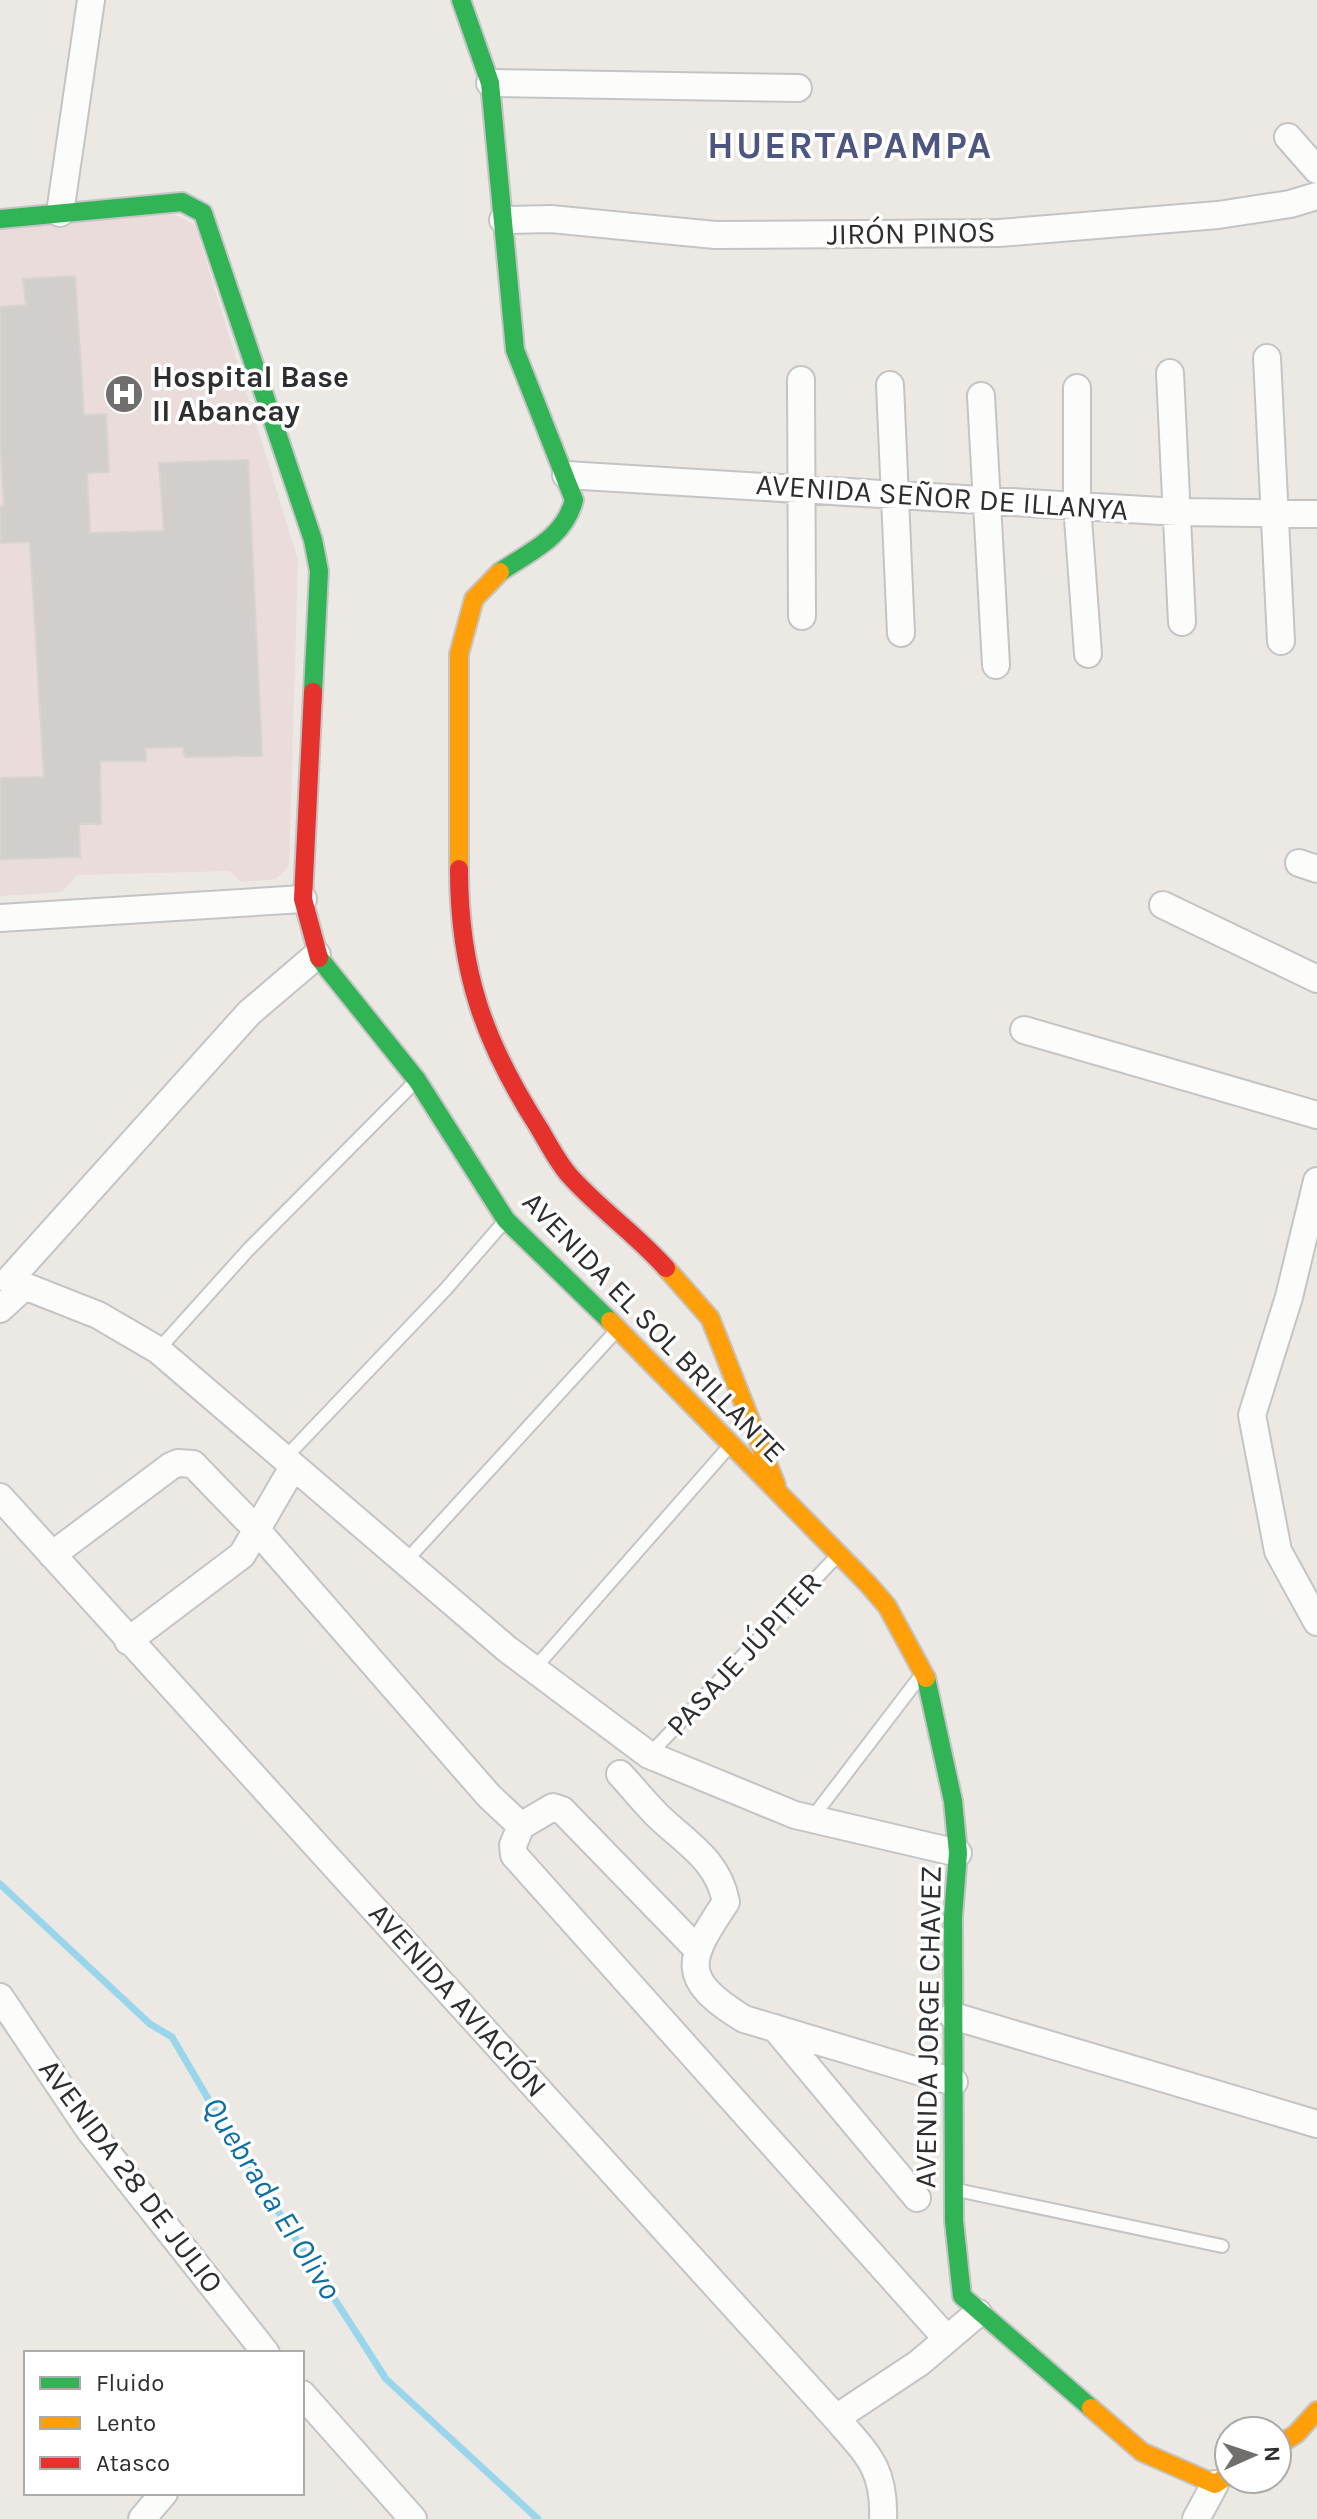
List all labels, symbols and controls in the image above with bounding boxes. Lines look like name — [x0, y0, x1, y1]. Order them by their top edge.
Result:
district label: HUERTAPAMPA — [707, 123, 993, 168]
street label: JIRÓN PINOS — [826, 214, 996, 252]
place label: Hospital Base II Abancay — [152, 359, 349, 429]
hospital icon: Hospital Base II Abancay — [103, 373, 145, 415]
street label: AVENIDA SEÑOR DE ILLANYA — [755, 466, 1129, 528]
street label: AVENIDA EL SOL BRILLANTE — [515, 1184, 793, 1470]
street label: PASAJE JÚPITER — [659, 1565, 829, 1743]
street label: AVENIDA JORGE CHAVEZ — [907, 1865, 949, 2189]
street label: AVENIDA AVIACIÓN — [361, 1896, 555, 2104]
street label: AVENIDA 28 DE JULIO — [31, 2052, 231, 2300]
water label: Quebrada El Olivo — [195, 2090, 349, 2306]
legend — [24, 2351, 304, 2495]
text: Fluido — [96, 2369, 164, 2397]
text: Lento — [96, 2409, 156, 2437]
north arrow — [1213, 2415, 1293, 2495]
text: N — [1259, 2445, 1285, 2463]
text: Atasco — [96, 2449, 170, 2477]

